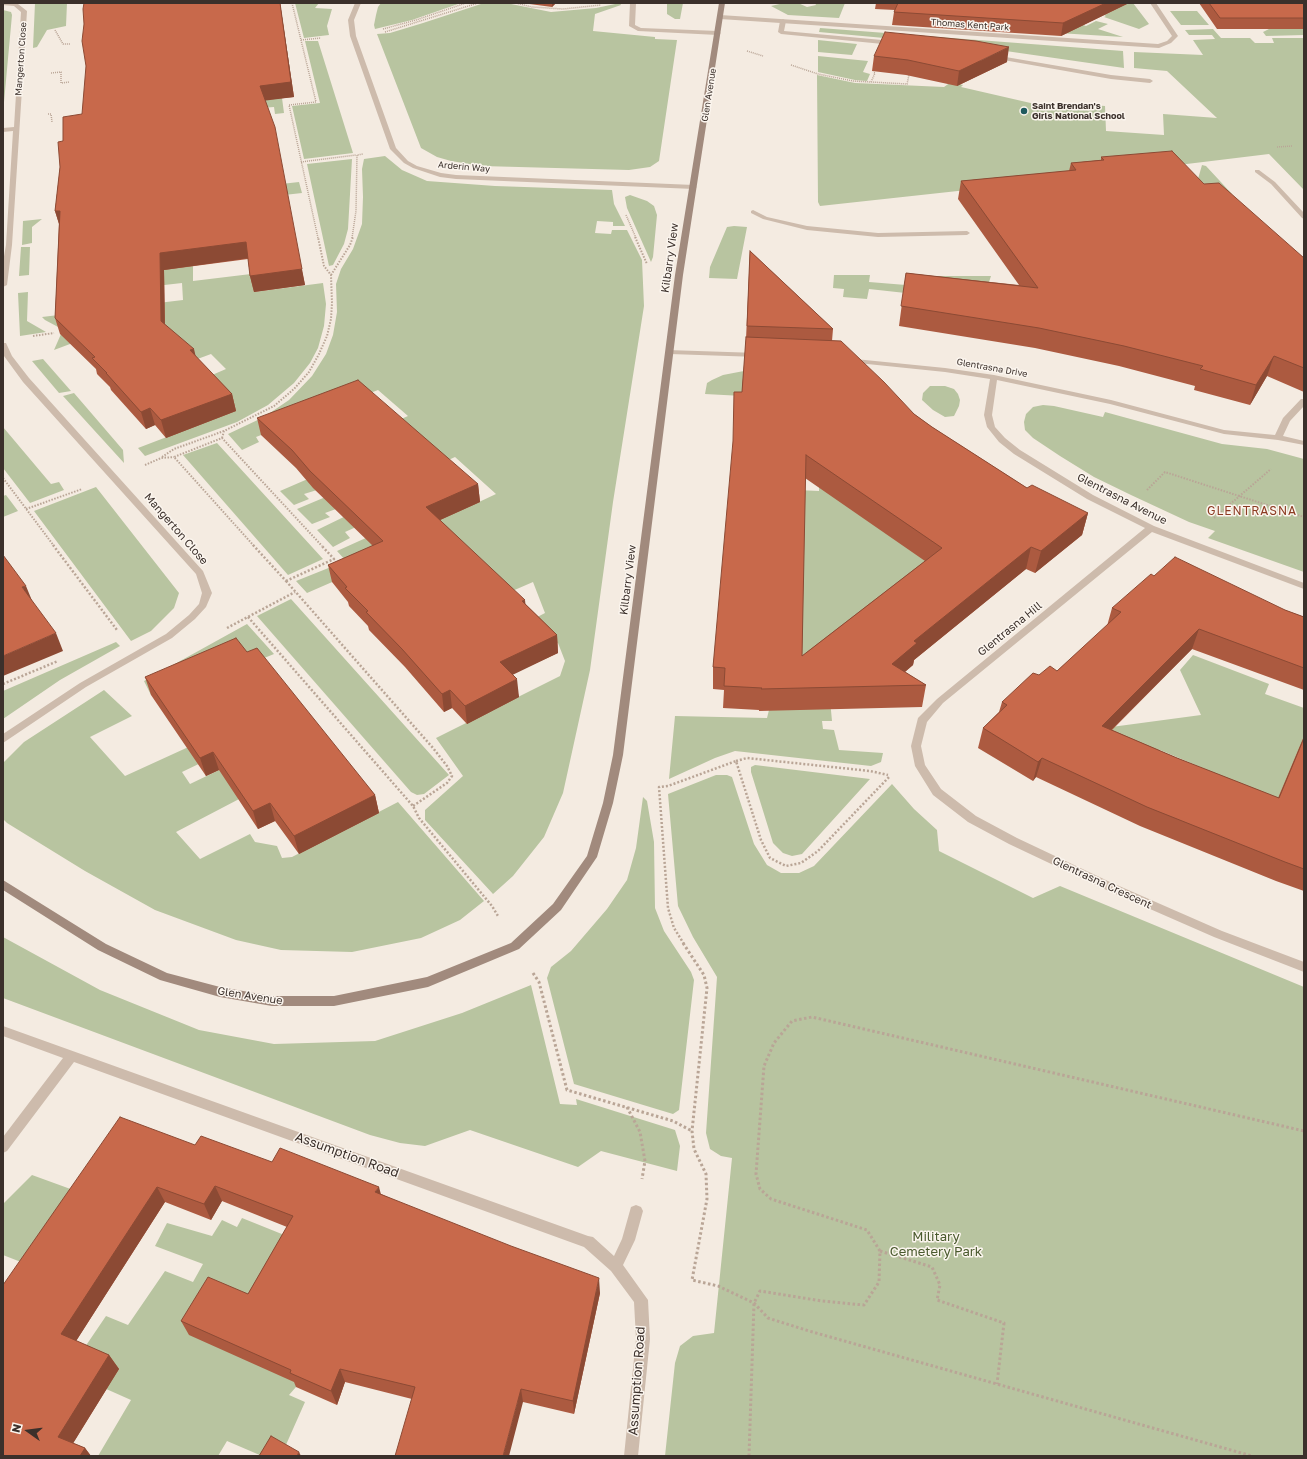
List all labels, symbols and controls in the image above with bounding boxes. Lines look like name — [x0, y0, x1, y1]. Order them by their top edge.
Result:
street label: Thomas Kent Park — [930, 17, 1010, 33]
street label: Mangerton Close — [13, 22, 29, 96]
street label: Glen Avenue — [699, 68, 719, 122]
place label: Saint Brendan's Girls National School — [1032, 101, 1125, 122]
marker: Saint Brendan's Girls National School — [1019, 106, 1029, 116]
street label: Arderin Way — [438, 159, 490, 175]
street label: Kilbarry View — [659, 222, 681, 294]
street label: Glentrasna Drive — [956, 356, 1028, 380]
street label: Glentrasna Avenue — [1075, 471, 1169, 527]
street label: Mangerton Close — [141, 491, 211, 567]
district label: GLENTRASNA — [1207, 504, 1297, 518]
street label: Kilbarry View — [617, 544, 639, 616]
street label: Glentrasna Hill — [975, 599, 1045, 659]
street label: Glentrasna Crescent — [1050, 854, 1154, 912]
street label: Glen Avenue — [216, 984, 284, 1008]
street label: Assumption Road — [293, 1129, 401, 1181]
park label: Military Cemetery Park — [890, 1229, 982, 1260]
street label: Assumption Road — [625, 1326, 649, 1436]
north arrow — [8, 1411, 48, 1451]
text: N — [9, 1422, 23, 1434]

